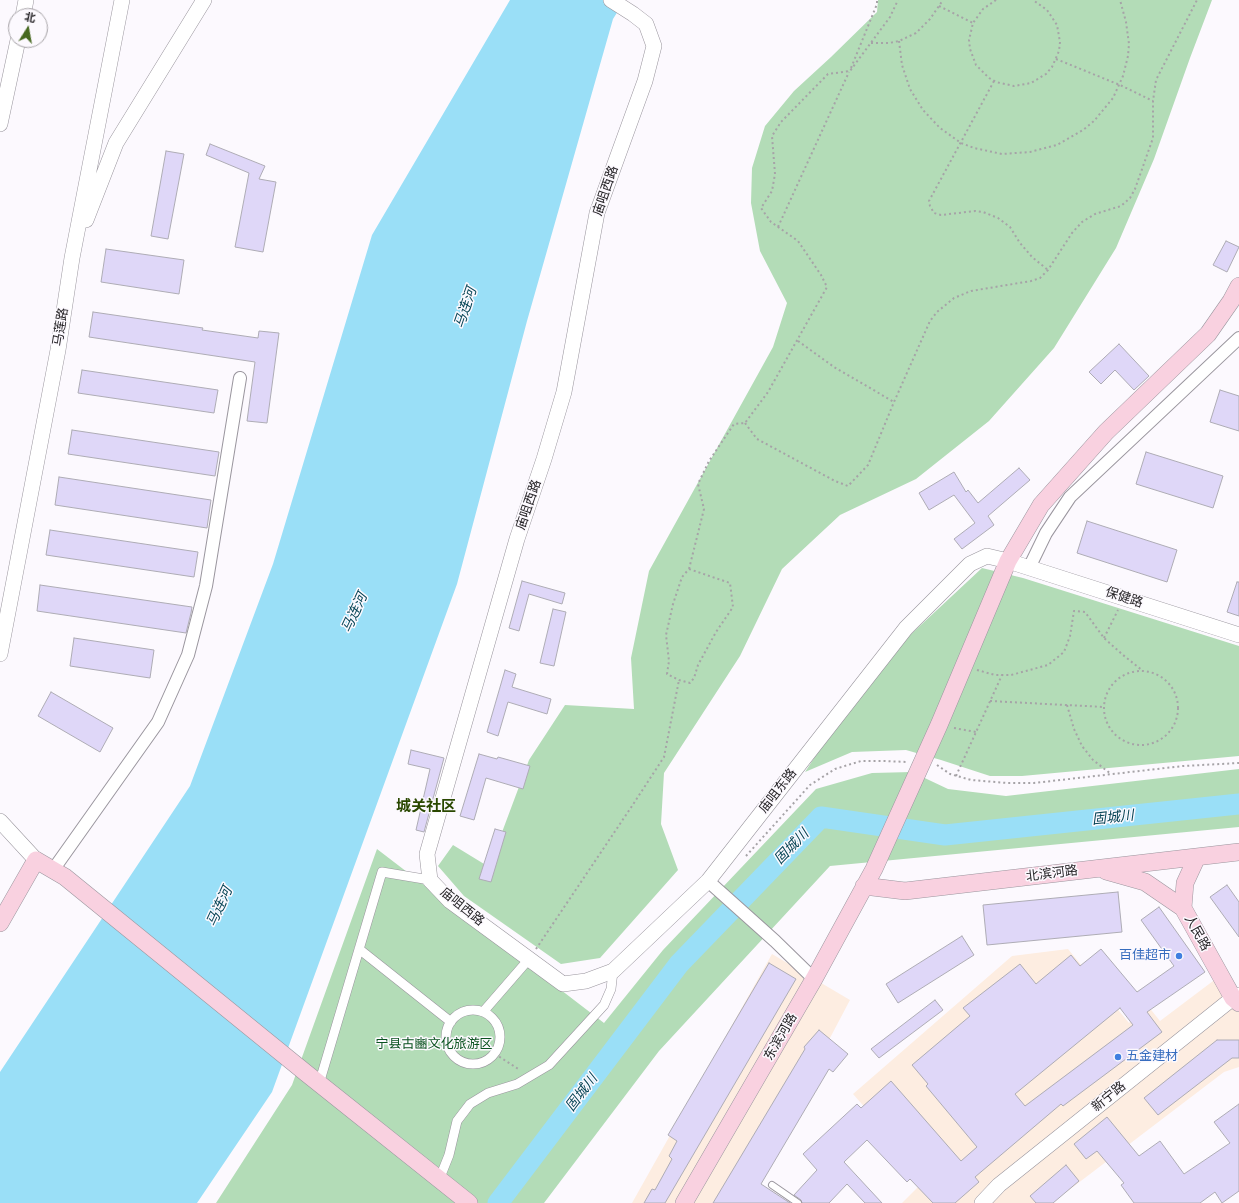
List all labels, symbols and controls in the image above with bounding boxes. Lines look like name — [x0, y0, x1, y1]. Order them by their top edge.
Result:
north arrow — [8, 8, 48, 48]
text: 北 — [23, 9, 37, 25]
street label: 庙咀西路 — [590, 164, 622, 218]
water label: 马连河 — [451, 285, 481, 331]
street label: 马莲路 — [50, 307, 72, 347]
street label: 庙咀西路 — [513, 478, 545, 532]
street label: 保健路 — [1103, 585, 1145, 611]
water label: 马连河 — [339, 590, 371, 636]
street label: 庙咀东路 — [756, 766, 800, 816]
district label: 城关社区 — [396, 798, 456, 816]
water label: 固城川 — [1091, 807, 1135, 829]
water label: 固城川 — [771, 826, 813, 868]
street label: 北滨河路 — [1025, 863, 1079, 885]
water label: 马连河 — [204, 884, 236, 930]
street label: 庙咀西路 — [437, 885, 487, 929]
street label: 人民路 — [1181, 912, 1213, 954]
place label: 百佳超市 — [1119, 948, 1171, 964]
marker: 百佳超市 — [1174, 951, 1184, 961]
street label: 东滨河路 — [761, 1011, 801, 1063]
park label: 宁县古豳文化旅游区 — [376, 1037, 492, 1053]
place label: 五金建材 — [1126, 1049, 1178, 1065]
marker: 五金建材 — [1113, 1052, 1123, 1062]
water label: 固城川 — [563, 1071, 601, 1115]
street label: 新宁路 — [1089, 1079, 1129, 1115]

